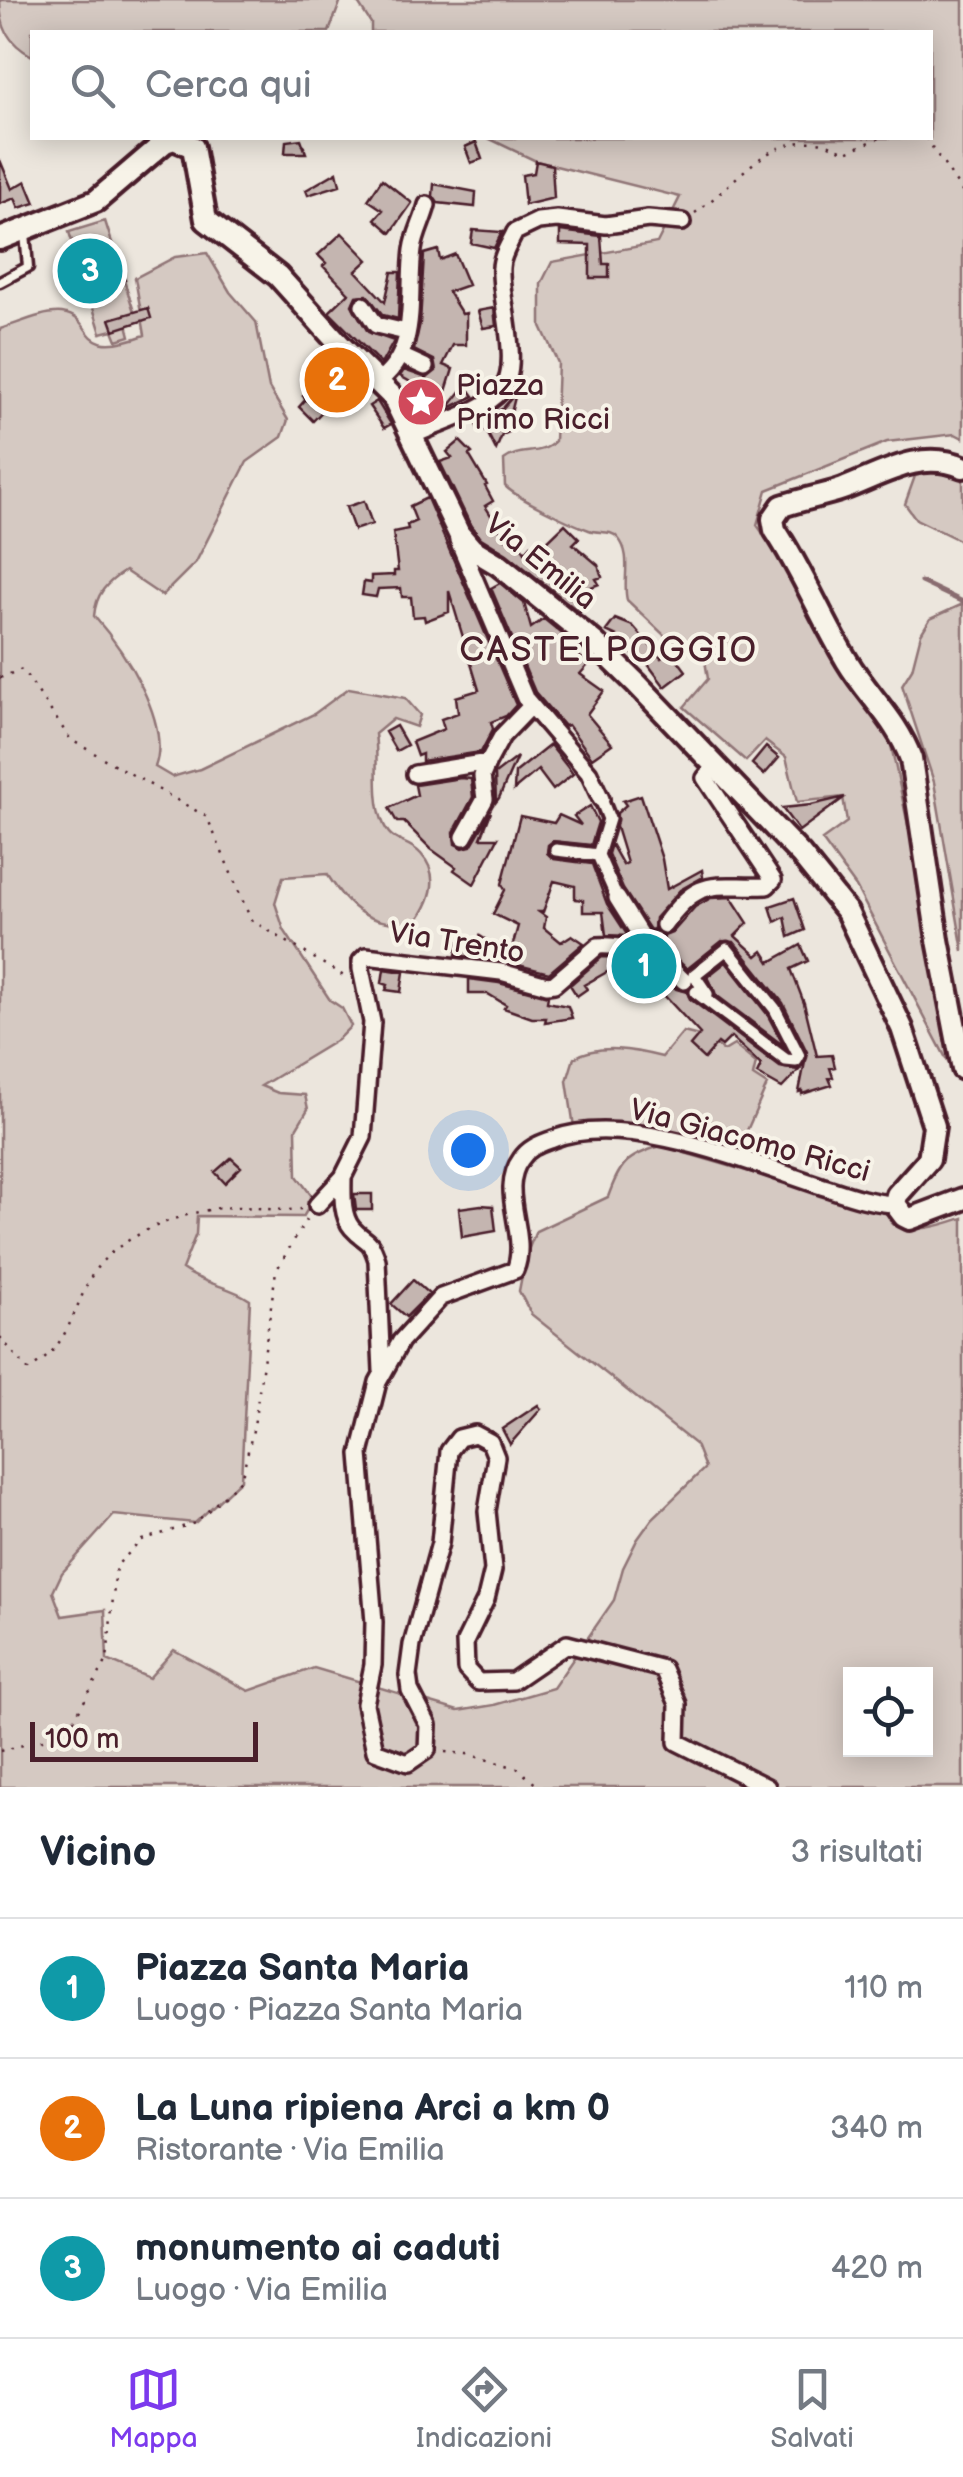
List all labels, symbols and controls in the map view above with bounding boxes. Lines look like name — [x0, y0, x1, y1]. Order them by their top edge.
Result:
search box — [30, 30, 933, 140]
icon: search — [65, 58, 120, 113]
text: Cerca qui — [145, 63, 312, 108]
pin: 3 — [58, 234, 122, 308]
pin: 2 — [304, 342, 370, 418]
place label: Piazza Primo Ricci — [456, 368, 610, 438]
place icon: Piazza Primo Ricci — [395, 376, 447, 428]
street label: Via Emilia — [477, 506, 603, 618]
district label: CASTELPOGGIO — [459, 629, 759, 672]
street label: Via Trento — [387, 915, 527, 971]
pin: 1 — [612, 928, 676, 1004]
street label: Via Giacomo Ricci — [626, 1092, 874, 1190]
your location — [443, 1125, 494, 1176]
map controls — [843, 1667, 933, 1757]
button: locate — [843, 1667, 933, 1757]
scale bar — [30, 1717, 258, 1762]
text: 100 m — [45, 1723, 119, 1756]
text: Vicino — [40, 1827, 156, 1878]
text: 3 risultati — [791, 1833, 923, 1872]
text: Piazza Santa Maria — [135, 1946, 470, 1991]
text: 1 — [66, 1969, 79, 2008]
text: 110 m — [844, 1969, 923, 2008]
text: Luogo · Piazza Santa Maria — [135, 1991, 523, 2030]
text: La Luna ripiena Arci a km 0 — [135, 2086, 610, 2131]
text: 2 — [63, 2109, 82, 2148]
text: 340 m — [830, 2109, 923, 2148]
text: Ristorante · Via Emilia — [135, 2131, 445, 2170]
text: monumento ai caduti — [135, 2226, 500, 2271]
text: 3 — [63, 2249, 82, 2288]
text: 420 m — [831, 2249, 923, 2288]
text: Luogo · Via Emilia — [135, 2271, 388, 2310]
tab: Mappa — [109, 2362, 198, 2455]
tab: Indicazioni — [416, 2362, 552, 2455]
tab: Salvati — [771, 2362, 854, 2455]

